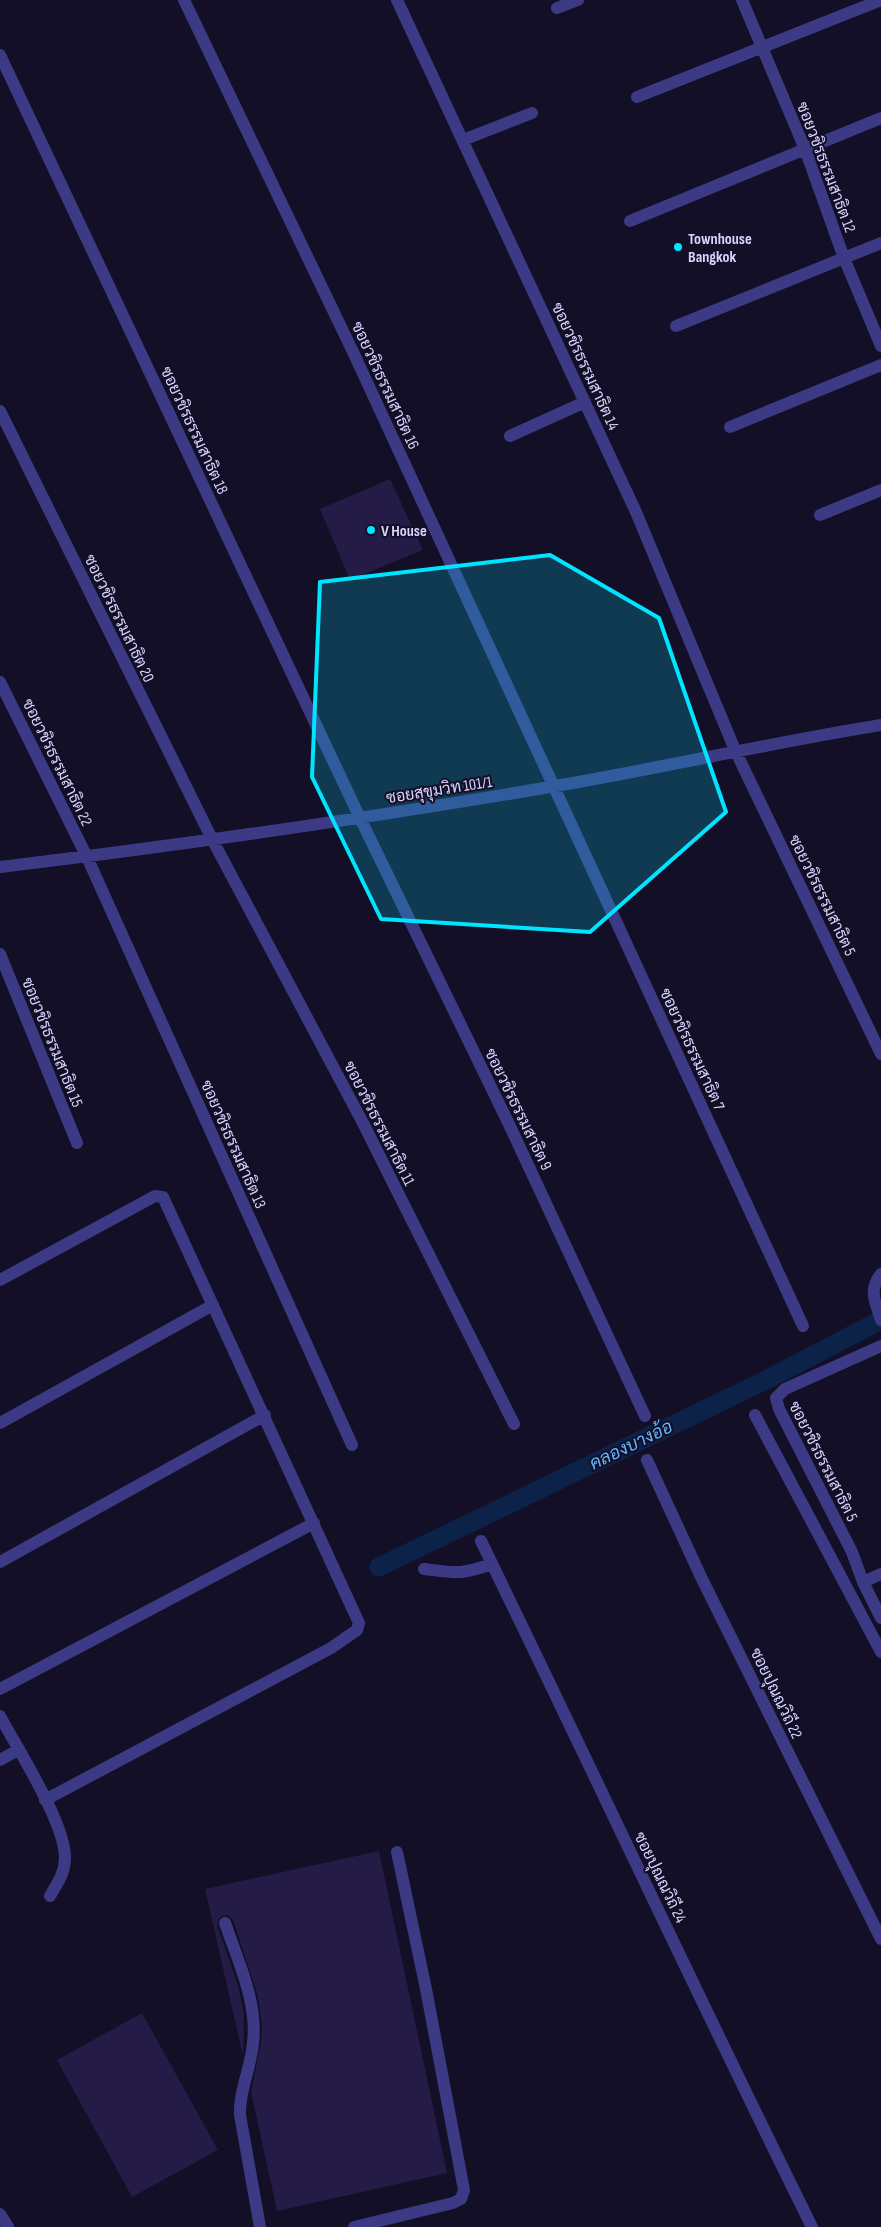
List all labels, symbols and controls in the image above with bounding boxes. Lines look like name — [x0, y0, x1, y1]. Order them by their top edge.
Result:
street label: ซอยวชิรธรรมสาธิต 12 — [792, 99, 860, 236]
place label: Townhouse Bangkok — [688, 230, 752, 267]
marker: Townhouse Bangkok — [672, 241, 684, 253]
street label: ซอยวชิรธรรมสาธิต 14 — [547, 300, 624, 434]
street label: ซอยวชิรธรรมสาธิต 16 — [347, 318, 423, 452]
street label: ซอยวชิรธรรมสาธิต 18 — [156, 363, 232, 497]
place label: V House — [381, 522, 427, 541]
marker: V House — [365, 524, 377, 536]
street label: ซอยวชิรธรรมสาธิต 20 — [79, 551, 159, 686]
street label: ซอยวชิรธรรมสาธิต 22 — [18, 696, 97, 829]
street label: ซอยสุขุมวิท 101/1 — [385, 772, 494, 809]
street label: ซอยวชิรธรรมสาธิต 5 — [784, 832, 860, 959]
street label: ซอยวชิรธรรมสาธิต 15 — [17, 975, 87, 1110]
street label: ซอยวชิรธรรมสาธิต 7 — [655, 985, 729, 1114]
street label: ซอยวชิรธรรมสาธิต 9 — [480, 1045, 556, 1174]
street label: ซอยวชิรธรรมสาธิต 11 — [339, 1058, 419, 1189]
street label: ซอยวชิรธรรมสาธิต 13 — [196, 1077, 270, 1212]
street label: ซอยวชิรธรรมสาธิต 5 — [784, 1398, 862, 1525]
water label: คลองบางอ้อ — [585, 1415, 676, 1475]
street label: ซอยปุณณวิถี 22 — [745, 1644, 809, 1743]
street label: ซอยปุณณวิถี 24 — [629, 1828, 693, 1927]

